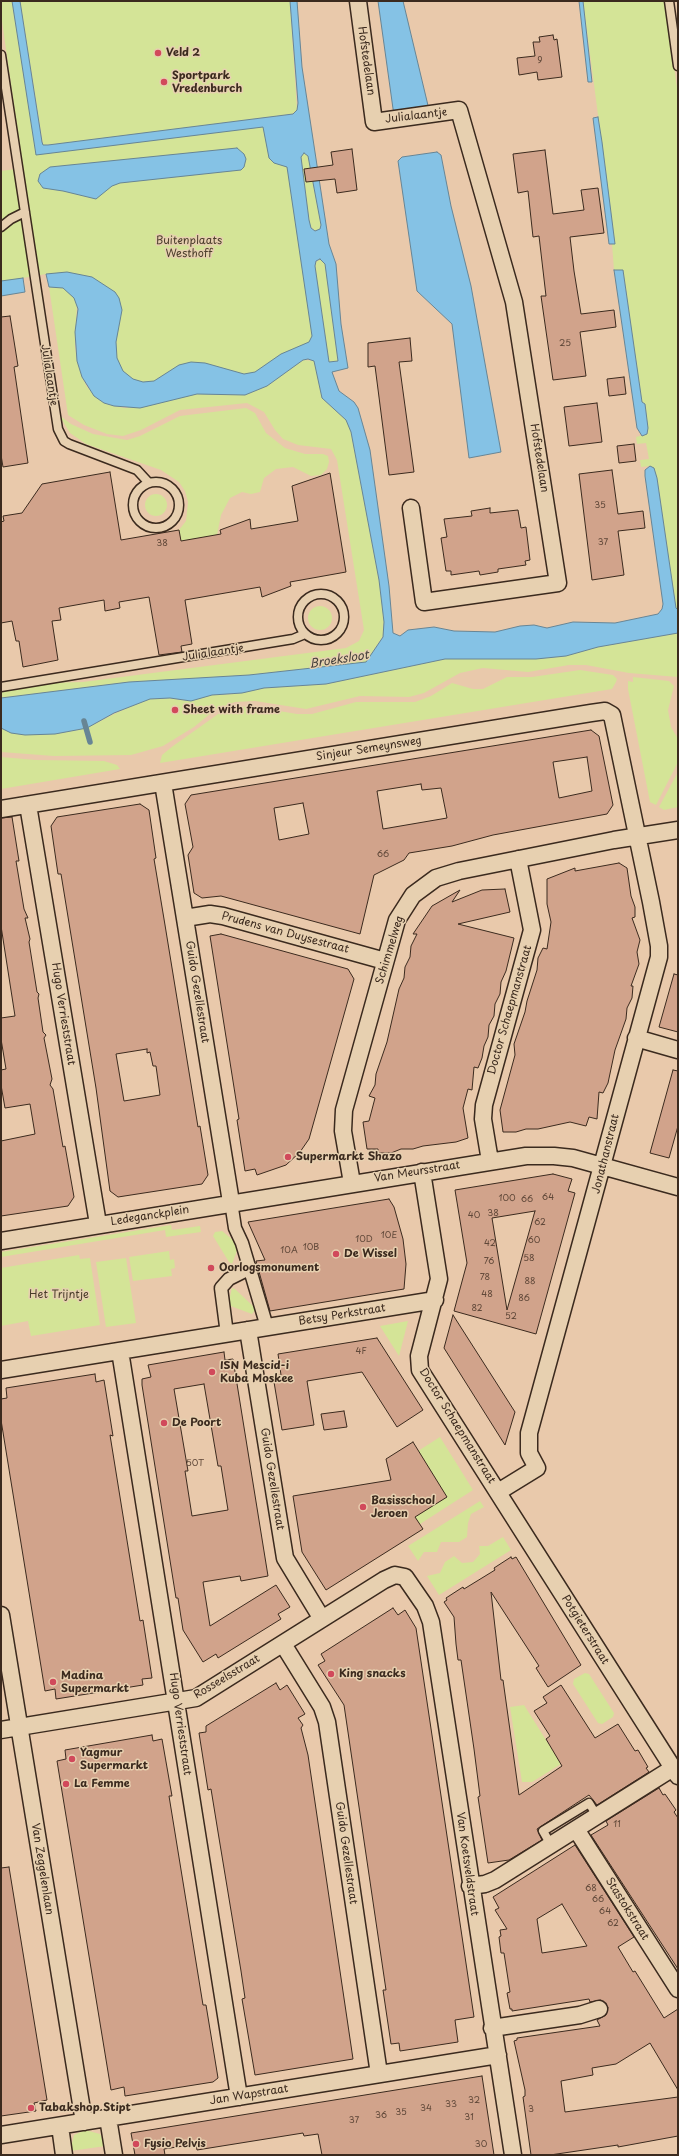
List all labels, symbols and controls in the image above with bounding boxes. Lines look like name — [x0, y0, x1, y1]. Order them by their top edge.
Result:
street label: Hofstedelaan — [355, 26, 377, 96]
place label: Veld 2 — [166, 46, 200, 60]
marker: Veld 2 — [153, 48, 163, 58]
house number: 9 — [537, 56, 543, 66]
place label: Sportpark Vredenburch — [172, 69, 242, 95]
marker: Sportpark Vredenburch — [159, 77, 169, 87]
street label: Julialaantje — [384, 106, 448, 126]
park label: Buitenplaats Westhoff — [156, 234, 222, 260]
house number: 25 — [559, 339, 571, 349]
street label: Julialaantje — [38, 343, 60, 407]
street label: Hofstedelaan — [527, 423, 551, 493]
house number: 35 — [594, 501, 606, 511]
house number: 37 — [598, 538, 608, 548]
house number: 38 — [156, 539, 168, 549]
street label: Julialaantje — [181, 642, 245, 664]
water label: Broeksloot — [308, 648, 370, 672]
place label: Sheet with frame — [183, 703, 280, 717]
marker: Sheet with frame — [170, 705, 180, 715]
street label: Sinjeur Semeynsweg — [315, 734, 423, 764]
house number: 66 — [377, 850, 389, 860]
street label: Prudens van Duysestraat — [220, 910, 350, 956]
street label: Schimmelweg — [373, 914, 407, 986]
street label: Guido Gezellestraat — [182, 940, 212, 1044]
street label: Doctor Schaepmanstraat — [485, 944, 535, 1076]
street label: Hugo Verrieststraat — [48, 962, 78, 1066]
street label: Jonathanstraat — [590, 1113, 622, 1195]
place label: Supermarkt Shazo — [296, 1150, 402, 1164]
marker: Supermarkt Shazo — [283, 1152, 293, 1162]
street label: Van Meursstraat — [373, 1159, 461, 1185]
house number: 64 — [542, 1193, 554, 1203]
house number: 100 — [498, 1194, 516, 1204]
house number: 66 — [521, 1195, 533, 1205]
street label: Ledeganckplein — [110, 1203, 190, 1229]
house number: 38 — [487, 1209, 499, 1219]
house number: 40 — [468, 1211, 480, 1221]
house number: 62 — [534, 1218, 546, 1228]
house number: 10E — [381, 1231, 397, 1241]
house number: 10D — [355, 1235, 373, 1245]
house number: 60 — [528, 1236, 540, 1246]
house number: 42 — [484, 1239, 496, 1249]
house number: 10B — [303, 1243, 319, 1253]
house number: 10A — [280, 1246, 298, 1256]
place label: De Wissel — [344, 1247, 397, 1261]
marker: De Wissel — [331, 1249, 341, 1259]
house number: 58 — [523, 1254, 535, 1264]
house number: 76 — [484, 1257, 494, 1267]
place label: Oorlogsmonument — [219, 1261, 319, 1275]
marker: Oorlogsmonument — [206, 1263, 216, 1273]
house number: 78 — [480, 1273, 490, 1283]
house number: 88 — [524, 1277, 536, 1287]
park label: Het Trijntje — [29, 1288, 89, 1302]
house number: 48 — [481, 1290, 493, 1300]
house number: 86 — [518, 1294, 530, 1304]
street label: Betsy Perkstraat — [298, 1302, 386, 1328]
house number: 82 — [471, 1304, 483, 1314]
house number: 52 — [505, 1312, 517, 1322]
house number: 4F — [355, 1347, 367, 1357]
place label: ISN Mescid-i Kuba Moskee — [220, 1359, 294, 1385]
street label: Doctor Schaepmanstraat — [416, 1366, 498, 1486]
marker: ISN Mescid-i Kuba Moskee — [207, 1367, 217, 1377]
place label: De Poort — [172, 1416, 221, 1430]
marker: De Poort — [159, 1418, 169, 1428]
street label: Guido Gezellestraat — [257, 1427, 287, 1531]
house number: 50T — [186, 1459, 204, 1469]
place label: Basisschool Jeroen — [371, 1494, 435, 1520]
marker: Basisschool Jeroen — [358, 1502, 368, 1512]
street label: Potgieterstraat — [558, 1593, 612, 1667]
street label: Rosseelsstraat — [192, 1652, 262, 1702]
place label: King snacks — [339, 1667, 406, 1681]
place label: Madina Supermarkt — [61, 1669, 129, 1695]
marker: King snacks — [326, 1669, 336, 1679]
street label: Hugo Verrieststraat — [166, 1672, 194, 1776]
marker: Madina Supermarkt — [48, 1677, 58, 1687]
place label: Yagmur Supermarkt — [80, 1746, 148, 1772]
marker: Yagmur Supermarkt — [67, 1754, 77, 1764]
place label: La Femme — [74, 1777, 130, 1791]
marker: La Femme — [61, 1779, 71, 1789]
street label: Guido Gezellestraat — [332, 1801, 360, 1905]
street label: Van Koetsveldstraat — [453, 1811, 481, 1917]
house number: 11 — [613, 1820, 621, 1830]
street label: Van Zeggelenlaan — [28, 1822, 56, 1916]
street label: Stastokstraat — [602, 1875, 652, 1943]
house number: 68 — [585, 1884, 597, 1894]
house number: 66 — [592, 1895, 604, 1905]
house number: 64 — [599, 1907, 611, 1917]
house number: 62 — [607, 1919, 619, 1929]
street label: Jan Wapstraat — [209, 2082, 289, 2108]
house number: 32 — [468, 2096, 480, 2106]
house number: 33 — [445, 2100, 457, 2110]
place label: Tabakshop Stipt — [39, 2101, 131, 2115]
marker: Tabakshop Stipt — [26, 2103, 36, 2113]
house number: 34 — [420, 2104, 432, 2114]
house number: 3 — [528, 2105, 534, 2115]
house number: 35 — [395, 2108, 407, 2118]
house number: 36 — [375, 2111, 387, 2121]
house number: 31 — [464, 2113, 474, 2123]
house number: 37 — [349, 2116, 359, 2126]
place label: Fysio Pelvis — [144, 2137, 206, 2151]
marker: Fysio Pelvis — [131, 2139, 141, 2149]
house number: 30 — [475, 2140, 487, 2150]

